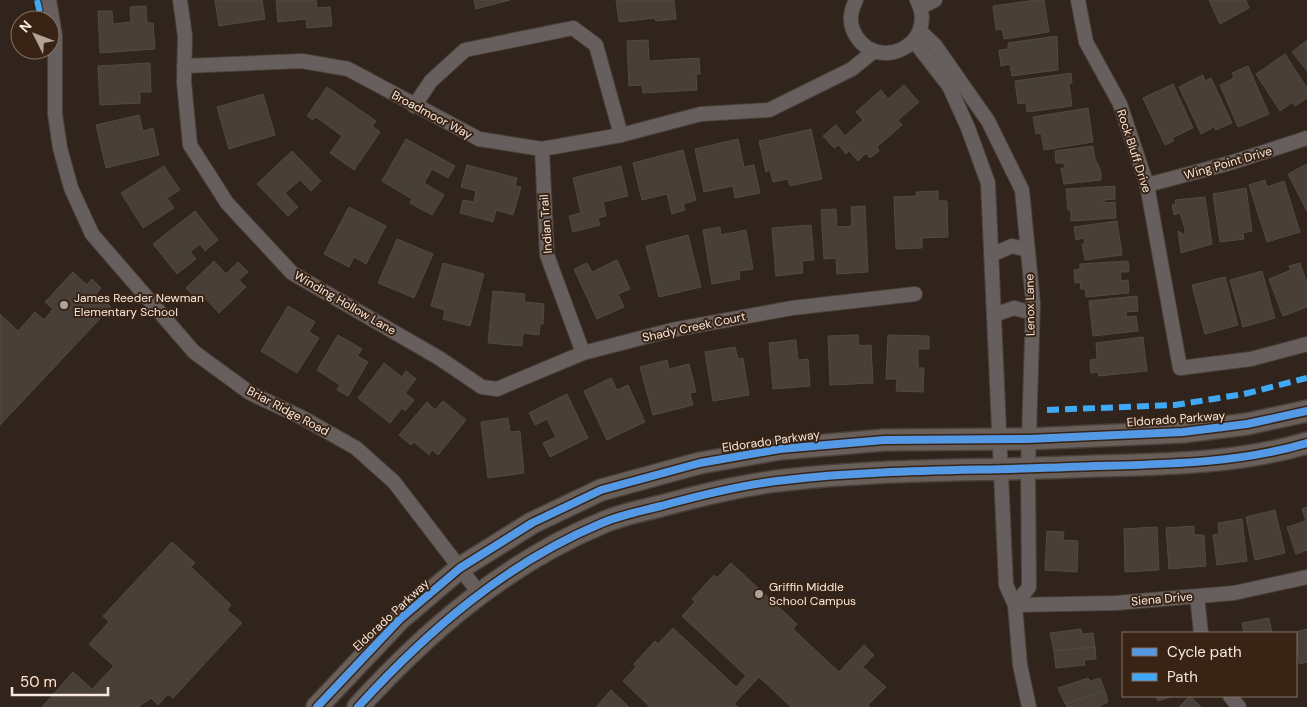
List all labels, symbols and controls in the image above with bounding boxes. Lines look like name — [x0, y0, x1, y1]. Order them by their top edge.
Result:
north arrow — [10, 10, 60, 60]
text: N — [15, 16, 35, 36]
street label: Broadmoor Way — [389, 87, 475, 143]
street label: Rock Bluff Drive — [1113, 107, 1155, 195]
street label: Wing Point Drive — [1182, 143, 1274, 183]
street label: Indian Trail — [536, 194, 556, 254]
street label: Winding Hollow Lane — [291, 267, 399, 339]
street label: Lenox Lane — [1021, 274, 1039, 336]
place label: James Reeder Newman Elementary School — [74, 290, 204, 320]
marker: James Reeder Newman Elementary School — [58, 299, 70, 311]
street label: Shady Creek Court — [641, 308, 747, 346]
street label: Briar Ridge Road — [244, 383, 332, 439]
street label: Eldorado Parkway — [1126, 408, 1226, 430]
street label: Eldorado Parkway — [721, 426, 821, 456]
street label: Eldorado Parkway — [350, 575, 433, 654]
place label: Griffin Middle School Campus — [769, 579, 856, 609]
marker: Griffin Middle School Campus — [753, 588, 765, 600]
street label: Siena Drive — [1131, 588, 1194, 610]
legend — [1122, 632, 1297, 697]
text: Cycle path — [1167, 642, 1242, 662]
scale bar — [12, 664, 109, 696]
text: Path — [1167, 667, 1198, 687]
text: 50 m — [20, 672, 57, 692]

